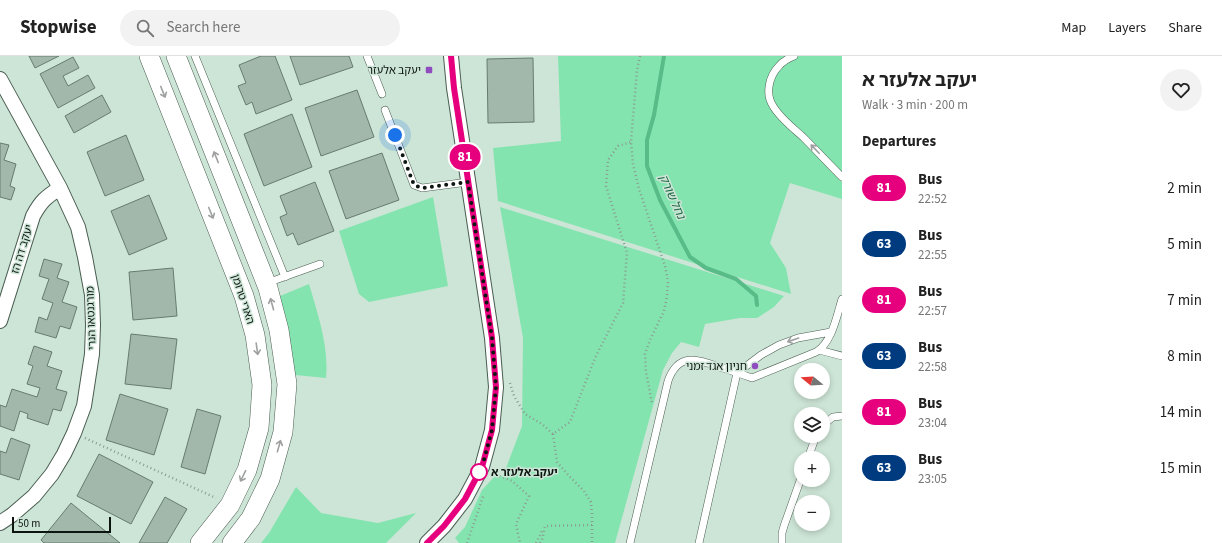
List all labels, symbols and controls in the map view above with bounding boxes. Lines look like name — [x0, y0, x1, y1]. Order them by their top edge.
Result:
search box — [120, 10, 400, 46]
text: Stopwise — [20, 14, 96, 41]
icon: search — [134, 17, 156, 39]
text: Search here — [166, 17, 240, 38]
text: Map — [1061, 18, 1086, 38]
text: Layers — [1108, 18, 1146, 38]
text: Share — [1168, 18, 1202, 38]
place label: יעקב אלעזר — [367, 63, 421, 78]
marker: יעקב אלעזר — [424, 65, 434, 75]
text: יעקב אלעזר א — [862, 67, 977, 94]
button: heart — [1160, 69, 1202, 111]
one-way arrow — [160, 86, 168, 98]
text: Walk · 3 min · 200 m — [862, 96, 968, 114]
your location — [385, 125, 405, 145]
text: Departures — [862, 131, 936, 152]
line badge: 81 — [447, 144, 483, 170]
one-way arrow — [810, 144, 820, 154]
text: 81 — [458, 147, 472, 167]
one-way arrow — [211, 151, 219, 163]
text: Bus — [918, 169, 942, 190]
water label: נחל שורק — [655, 172, 690, 223]
text: 81 — [877, 178, 891, 198]
text: 2 min — [1167, 178, 1202, 199]
text: 22:52 — [918, 190, 947, 208]
one-way arrow — [208, 207, 216, 219]
street label: יעקב דה הז — [7, 223, 37, 275]
text: Bus — [918, 225, 942, 246]
text: 63 — [877, 234, 891, 254]
text: 5 min — [1167, 234, 1202, 255]
text: 22:55 — [918, 246, 947, 264]
street label: הארי טרומן — [228, 272, 258, 326]
text: Bus — [918, 281, 942, 302]
street label: מורגנטאו הנרי — [82, 286, 100, 350]
text: 81 — [877, 290, 891, 310]
text: 7 min — [1167, 290, 1202, 311]
one-way arrow — [268, 298, 275, 311]
text: 22:57 — [918, 302, 947, 320]
one-way arrow — [787, 337, 800, 344]
text: Bus — [918, 337, 942, 358]
one-way arrow — [253, 342, 261, 355]
text: 63 — [877, 346, 891, 366]
text: 8 min — [1167, 346, 1202, 367]
text: 22:58 — [918, 358, 947, 376]
place label: חניון אגד זמני — [686, 359, 747, 374]
marker: חניון אגד זמני — [750, 361, 760, 371]
north arrow — [794, 363, 830, 399]
map controls — [794, 363, 830, 531]
text: Bus — [918, 393, 942, 414]
text: 81 — [877, 402, 891, 422]
text: 14 min — [1160, 402, 1202, 423]
button: layers — [794, 407, 830, 443]
text: 23:04 — [918, 414, 947, 432]
one-way arrow — [276, 440, 283, 453]
text: Bus — [918, 449, 942, 470]
button: + — [794, 451, 830, 487]
text: 63 — [877, 458, 891, 478]
text: 15 min — [1160, 458, 1202, 479]
marker: יעקב אלעזר א — [470, 463, 488, 481]
place label: יעקב אלעזר א — [491, 465, 558, 480]
one-way arrow — [239, 470, 246, 482]
text: 23:05 — [918, 470, 947, 488]
button: − — [794, 495, 830, 531]
scale bar — [12, 515, 111, 534]
text: 50 m — [18, 516, 40, 531]

